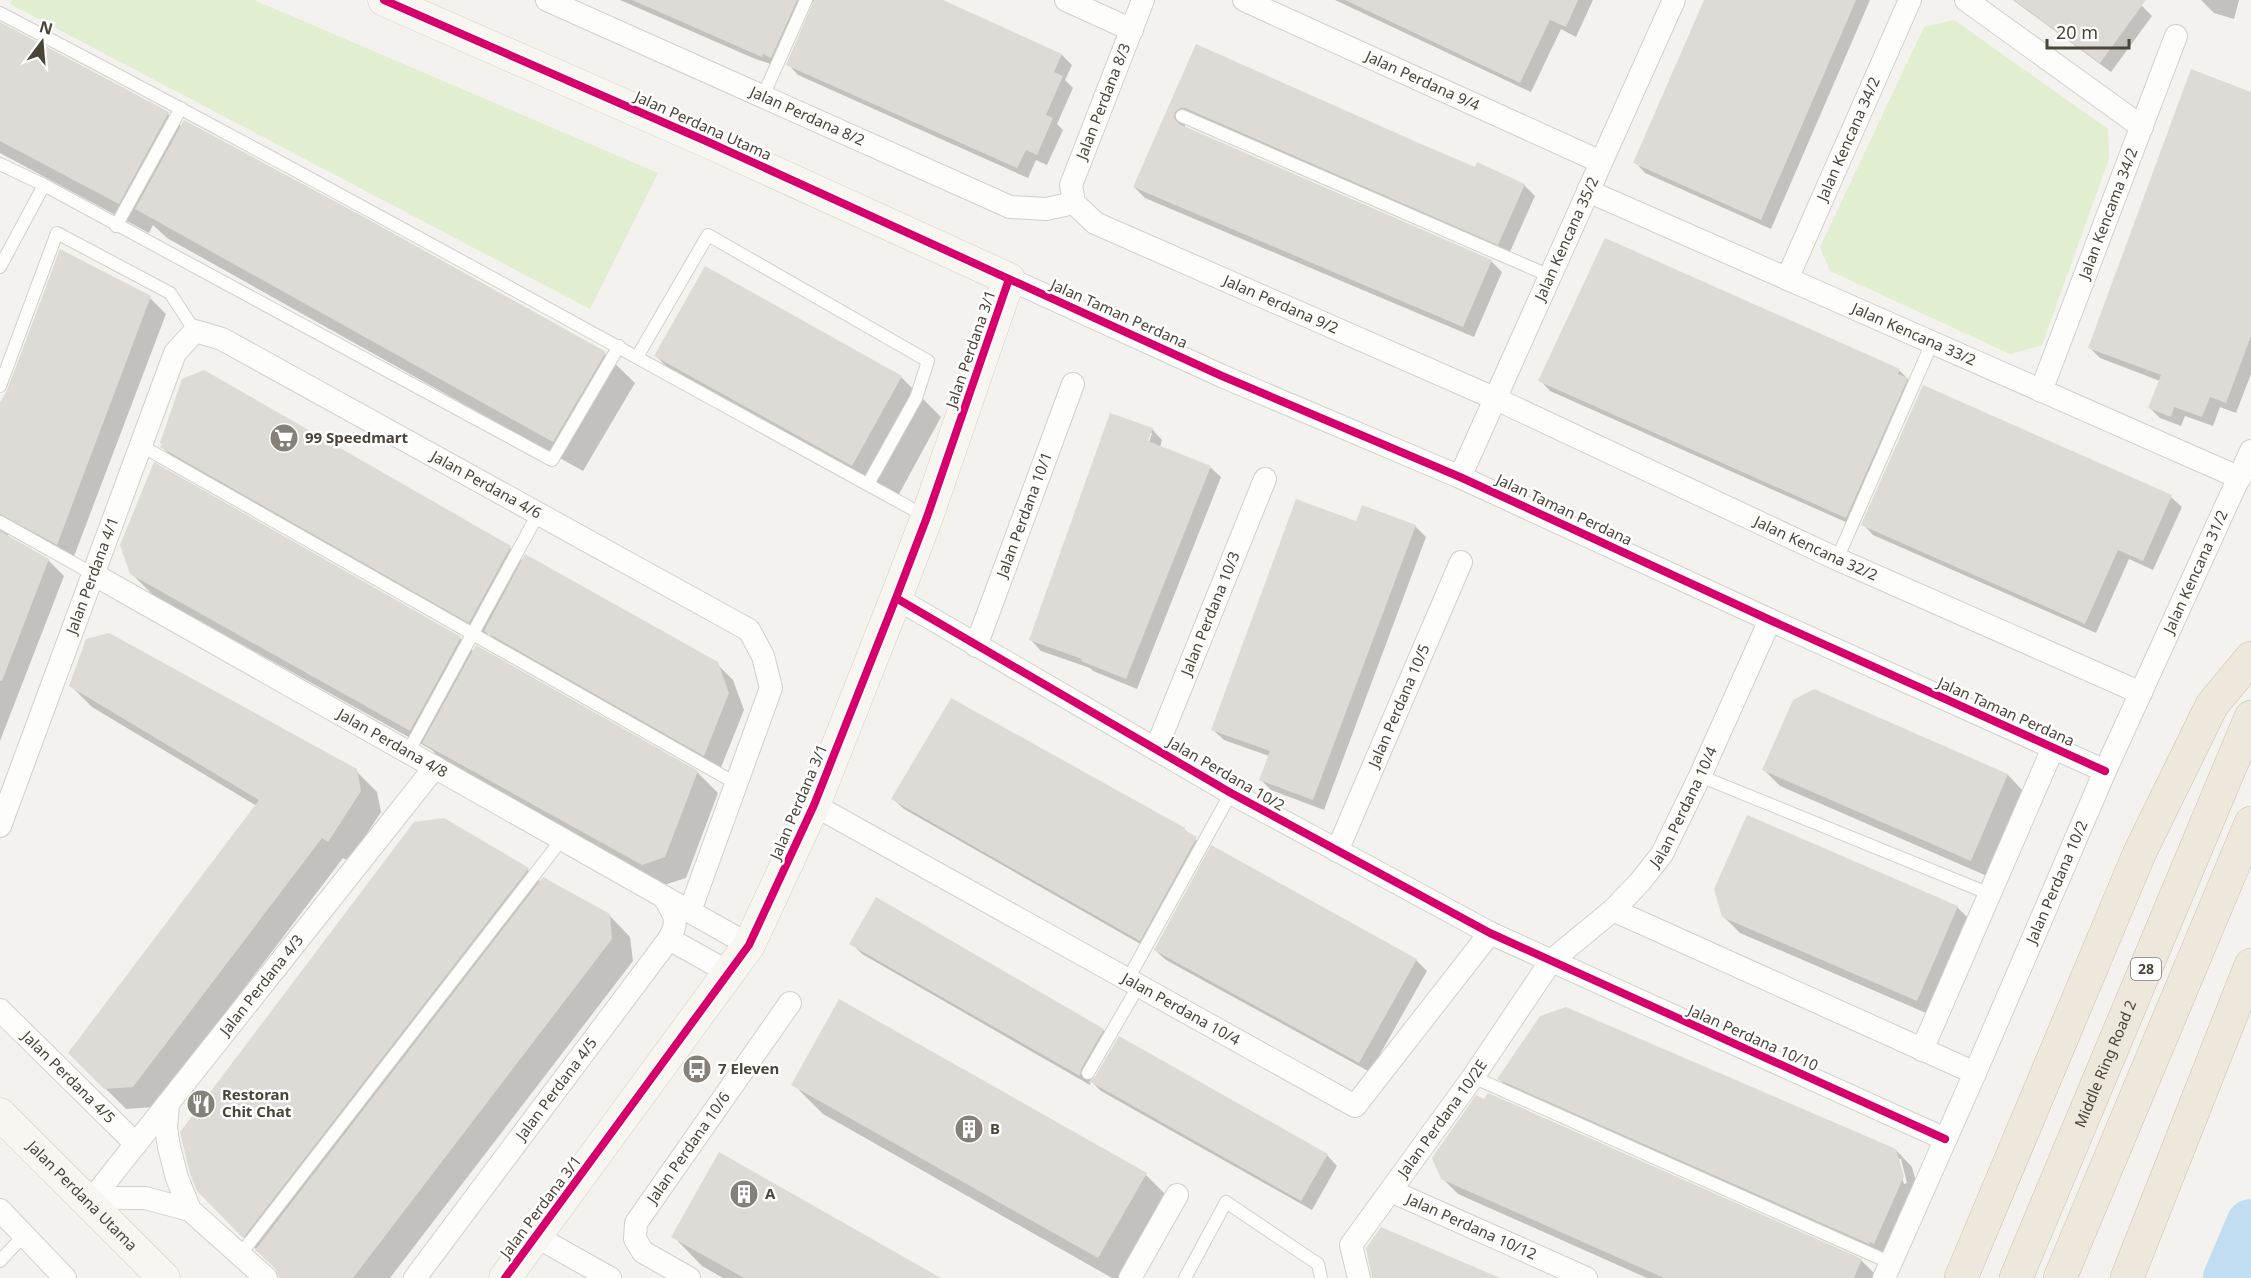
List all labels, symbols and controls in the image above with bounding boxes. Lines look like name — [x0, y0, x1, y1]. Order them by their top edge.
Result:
north arrow — [12, 12, 72, 72]
scale bar — [2047, 12, 2130, 50]
text: N — [37, 15, 55, 40]
text: 20 m — [2056, 20, 2098, 44]
street label: Jalan Perdana 8/3 — [1070, 40, 1134, 164]
street label: Jalan Perdana 9/4 — [1361, 45, 1484, 115]
street label: Jalan Kencana 34/2 — [1811, 73, 1884, 206]
street label: Jalan Perdana 8/2 — [745, 80, 868, 150]
street label: Jalan Perdana Utama — [630, 85, 775, 164]
street label: Jalan Kencama 34/2 — [2073, 145, 2142, 283]
street label: Jalan Kencana 35/2 — [1529, 173, 1602, 305]
street label: Jalan Perdana 9/2 — [1219, 269, 1342, 338]
street label: Jalan Taman Perdana — [1046, 273, 1191, 352]
street label: Jalan Perdana 3/1 — [940, 287, 1000, 412]
street label: Jalan Kencana 33/2 — [1847, 297, 1979, 370]
supermarket icon: 99 Speedmart — [268, 422, 300, 454]
place label: 99 Speedmart — [305, 427, 409, 447]
street label: Jalan Perdana 4/6 — [426, 444, 546, 523]
street label: Jalan Perdana 10/1 — [991, 449, 1056, 582]
street label: Jalan Taman Perdana — [1491, 468, 1636, 549]
street label: Jalan Kencana 31/2 — [2157, 506, 2232, 638]
street label: Jalan Kencana 32/2 — [1750, 510, 1881, 585]
street label: Jalan Perdana 4/1 — [60, 514, 123, 639]
street label: Jalan Perdana 10/3 — [1175, 548, 1244, 680]
street label: Jalan Perdana 10/5 — [1362, 641, 1434, 772]
street label: Jalan Taman Perdana — [1933, 671, 2078, 750]
street label: Jalan Perdana 4/8 — [333, 702, 452, 782]
street label: Jalan Perdana 10/2 — [1163, 730, 1289, 815]
street label: Jalan Perdana 3/1 — [764, 741, 831, 864]
street label: Jalan Perdana 10/4 — [1643, 743, 1721, 872]
street label: Jalan Perdana 10/2 — [2020, 817, 2092, 948]
street label: Jalan Perdana 4/3 — [214, 930, 307, 1041]
road number: 28 — [2131, 958, 2161, 980]
street label: Jalan Perdana 10/4 — [1117, 967, 1244, 1049]
street label: Middle Ring Road 2 — [2069, 997, 2140, 1130]
street label: Jalan Perdana 10/10 — [1683, 999, 1822, 1075]
street label: Jalan Perdana 4/5 — [17, 1025, 120, 1127]
street label: Jalan Perdana 4/5 — [509, 1033, 601, 1146]
bus stop icon: 7 Eleven — [681, 1053, 713, 1085]
street label: Jalan Perdana 10/2E — [1391, 1055, 1491, 1182]
place label: 7 Eleven — [718, 1058, 779, 1078]
place label: Restoran Chit Chat — [222, 1084, 292, 1121]
street label: Jalan Perdana 10/6 — [641, 1087, 734, 1209]
restaurant icon: Restoran Chit Chat — [185, 1088, 217, 1120]
building icon: B — [953, 1113, 985, 1145]
place label: B — [990, 1118, 1000, 1138]
street label: Jalan Perdana Utama — [22, 1135, 142, 1255]
street label: Jalan Perdana 3/1 — [494, 1151, 585, 1263]
building icon: A — [728, 1178, 760, 1210]
place label: A — [765, 1183, 776, 1203]
street label: Jalan Perdana 10/12 — [1402, 1187, 1540, 1264]

